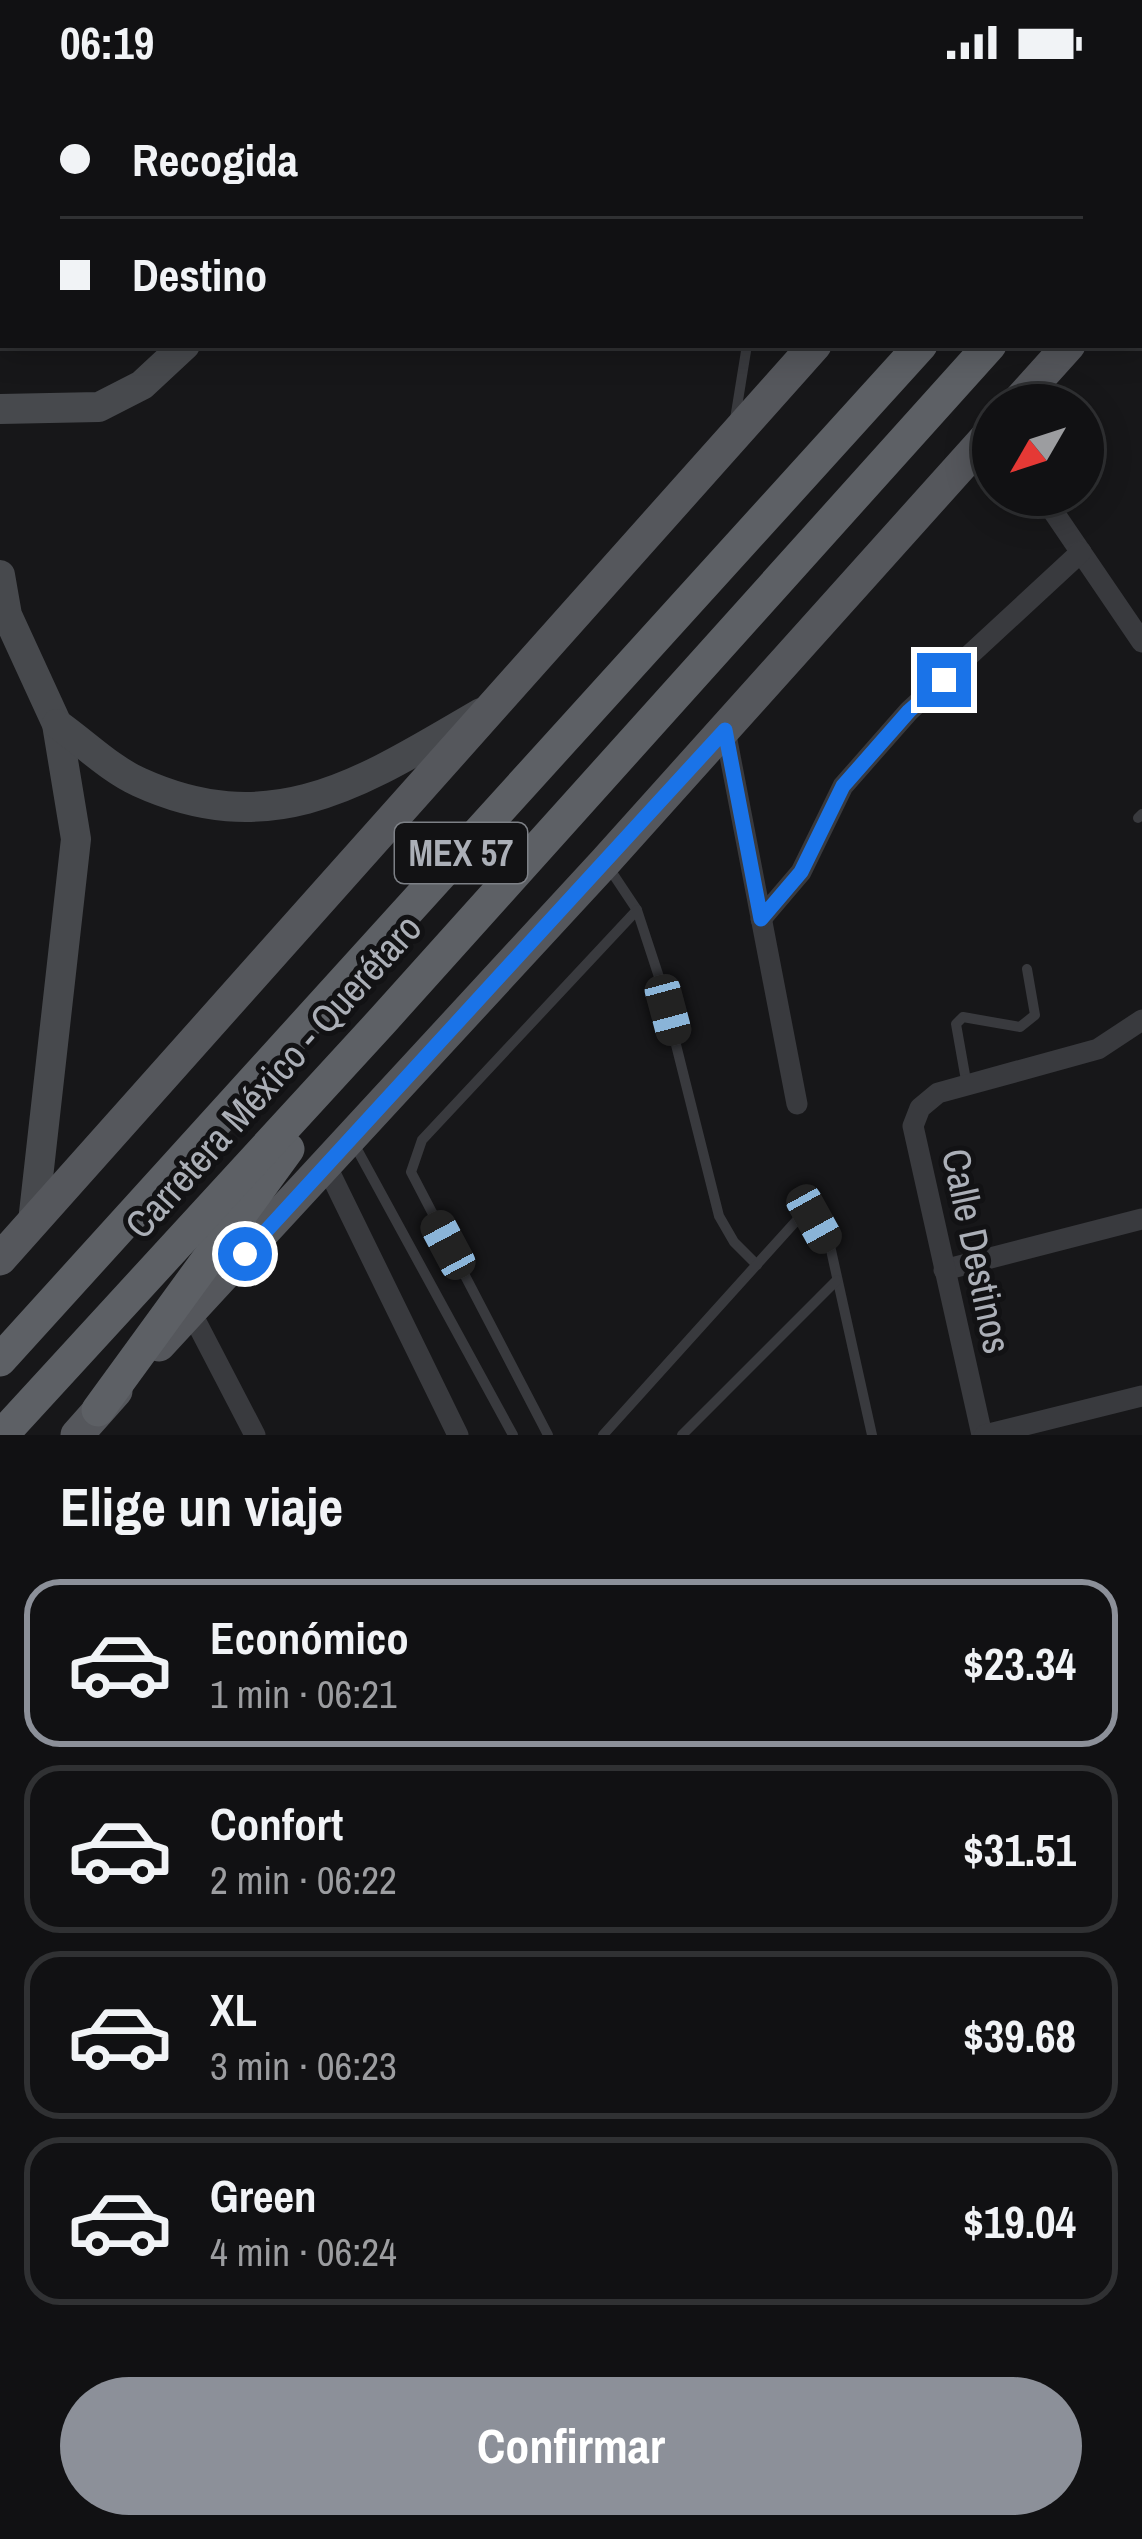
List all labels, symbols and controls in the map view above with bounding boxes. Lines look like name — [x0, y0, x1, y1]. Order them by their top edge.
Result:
text: 06:19 — [60, 12, 154, 73]
text: Recogida — [132, 129, 298, 190]
text: Destino — [132, 244, 267, 305]
north arrow — [972, 384, 1104, 516]
map controls — [972, 384, 1104, 516]
route end — [917, 653, 971, 707]
road number: MEX 57 — [395, 823, 527, 883]
street label: Carretera México - Querétaro — [113, 903, 433, 1249]
car — [641, 971, 695, 1049]
street label: Calle Destinos — [930, 1144, 1024, 1358]
car — [781, 1179, 847, 1259]
car — [415, 1205, 481, 1285]
route start — [218, 1227, 272, 1281]
text: Elige un viaje — [60, 1470, 343, 1543]
text: Económico — [210, 1607, 409, 1668]
icon: car — [66, 1609, 174, 1717]
text: $23.34 — [963, 1633, 1076, 1694]
text: 1 min · 06:21 — [210, 1668, 397, 1720]
text: Confort — [210, 1793, 343, 1854]
icon: car — [66, 1795, 174, 1903]
text: $31.51 — [963, 1819, 1076, 1880]
text: 2 min · 06:22 — [210, 1854, 397, 1906]
text: XL — [210, 1979, 257, 2040]
icon: car — [66, 1981, 174, 2089]
text: $39.68 — [963, 2005, 1076, 2066]
text: 3 min · 06:23 — [210, 2040, 397, 2092]
text: Green — [210, 2165, 317, 2226]
icon: car — [66, 2167, 174, 2275]
text: $19.04 — [963, 2191, 1076, 2252]
text: 4 min · 06:24 — [210, 2226, 397, 2278]
button: Confirmar — [60, 2377, 1082, 2515]

